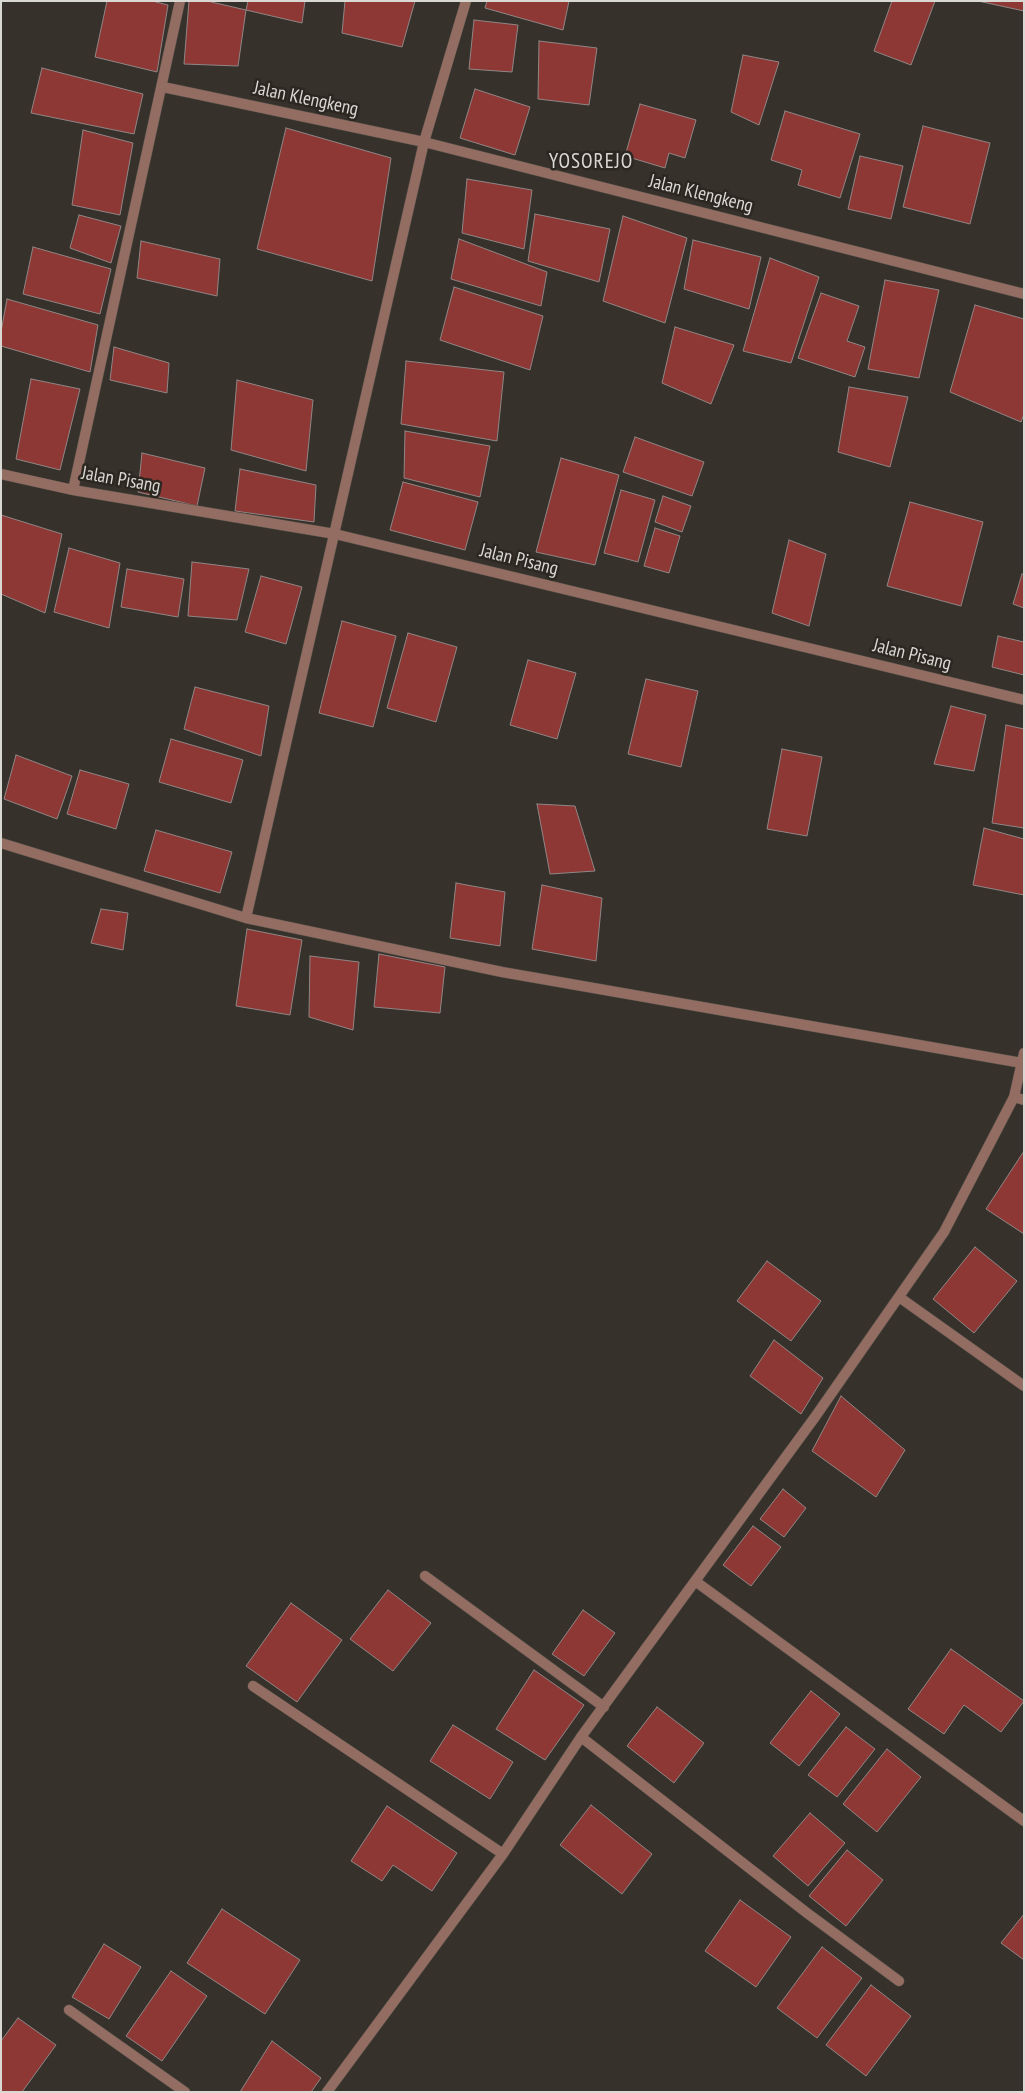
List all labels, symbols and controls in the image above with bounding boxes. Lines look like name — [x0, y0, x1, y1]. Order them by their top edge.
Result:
street label: Jalan Klengkeng — [252, 77, 360, 121]
district label: YOSOREJO — [548, 149, 634, 175]
street label: Jalan Klengkeng — [647, 170, 755, 218]
street label: Jalan Pisang — [80, 462, 162, 498]
street label: Jalan Pisang — [478, 539, 560, 581]
street label: Jalan Pisang — [871, 634, 953, 676]

